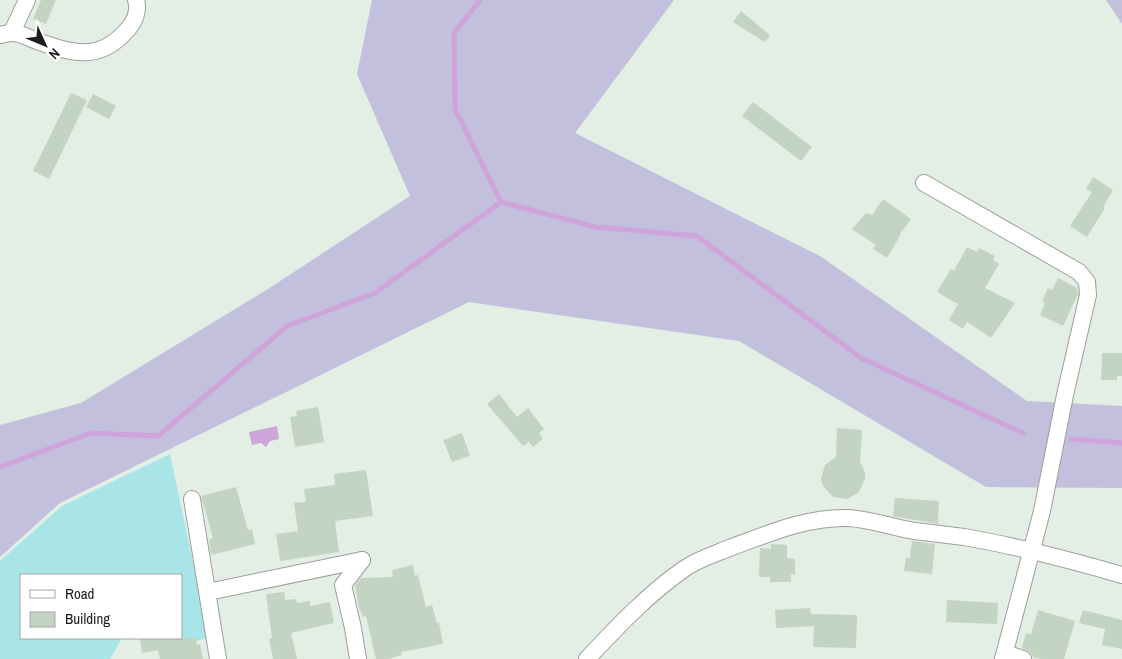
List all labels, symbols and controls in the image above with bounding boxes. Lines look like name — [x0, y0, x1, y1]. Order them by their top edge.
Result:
north arrow — [20, 20, 70, 70]
text: N — [45, 45, 64, 63]
legend — [20, 574, 182, 639]
text: Road — [65, 583, 94, 604]
text: Building — [65, 608, 110, 629]

